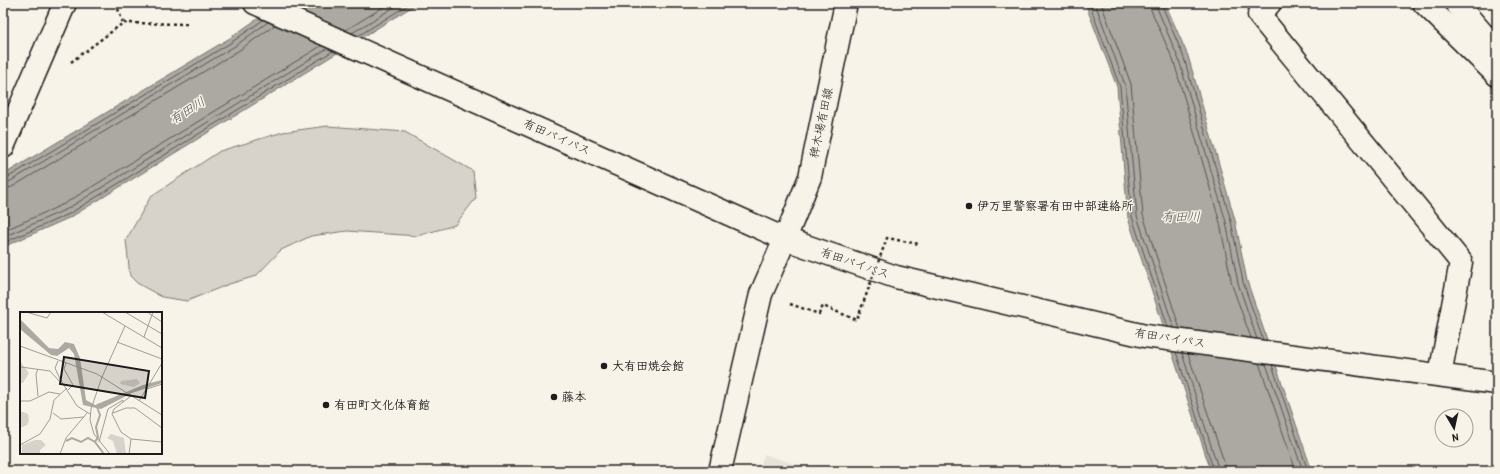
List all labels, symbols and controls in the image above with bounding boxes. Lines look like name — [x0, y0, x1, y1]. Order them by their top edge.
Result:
street label: 稗木場有田線 — [805, 86, 836, 160]
water label: 有田川 — [166, 92, 208, 128]
street label: 有田バイパス — [521, 114, 593, 159]
place label: 伊万里警察署有田中部連絡所 — [977, 197, 1134, 214]
marker: 伊万里警察署有田中部連絡所 — [964, 201, 974, 211]
water label: 有田川 — [1161, 207, 1201, 225]
street label: 有田バイパス — [818, 243, 892, 282]
inset map — [20, 312, 162, 454]
street label: 有田バイパス — [1133, 323, 1207, 352]
place label: 大有田焼会館 — [612, 357, 684, 374]
marker: 大有田焼会館 — [599, 361, 609, 371]
place label: 藤本 — [562, 388, 587, 405]
marker: 藤本 — [549, 392, 559, 402]
place label: 有田町文化体育館 — [334, 396, 430, 413]
marker: 有田町文化体育館 — [321, 400, 331, 410]
north arrow — [1434, 408, 1474, 448]
text: N — [1451, 431, 1460, 445]

